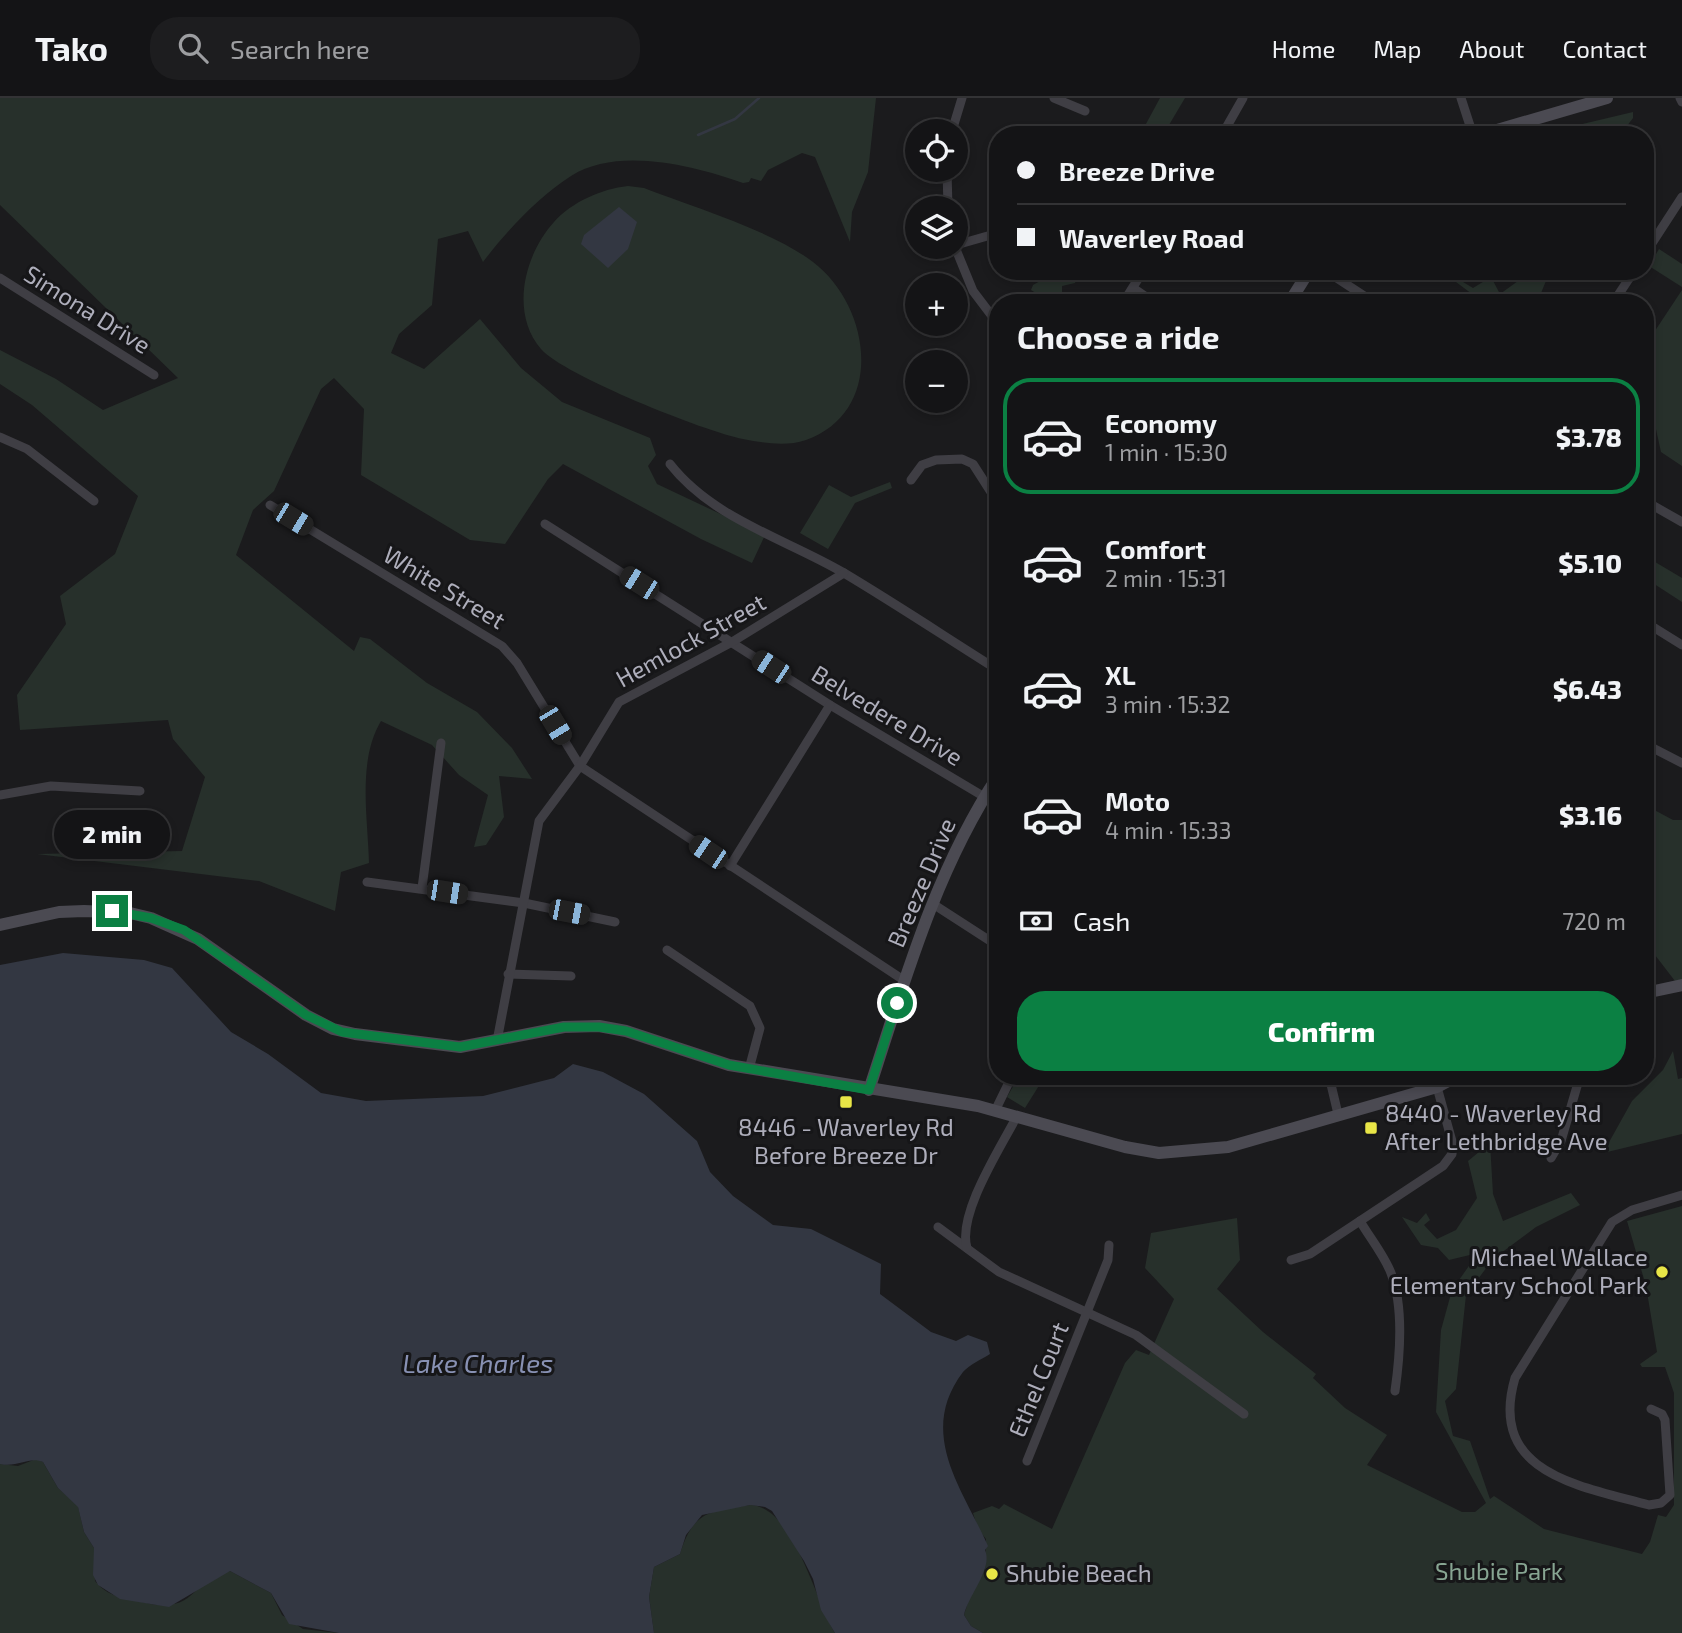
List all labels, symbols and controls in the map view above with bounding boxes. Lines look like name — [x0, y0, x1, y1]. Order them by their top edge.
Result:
search box — [150, 17, 640, 80]
text: Tako — [35, 28, 108, 68]
icon: search — [174, 29, 212, 67]
text: Search here — [230, 33, 370, 64]
text: Home — [1272, 34, 1335, 63]
text: Map — [1373, 34, 1421, 63]
text: About — [1459, 34, 1525, 63]
text: Contact — [1563, 34, 1647, 63]
map controls — [905, 119, 968, 413]
button: locate — [905, 119, 968, 182]
text: Breeze Drive — [1059, 155, 1215, 186]
button: layers — [905, 196, 968, 259]
text: Waverley Road — [1059, 222, 1244, 253]
street label: Simona Drive — [19, 258, 156, 359]
button: + — [905, 273, 968, 336]
text: Choose a ride — [1017, 317, 1220, 355]
button: − — [905, 350, 968, 413]
icon: car — [1021, 405, 1084, 468]
text: Economy — [1105, 407, 1217, 438]
text: $3.78 — [1556, 421, 1622, 452]
text: 1 min · 15:30 — [1105, 438, 1228, 466]
car — [270, 499, 317, 539]
icon: car — [1021, 531, 1084, 594]
text: Comfort — [1105, 533, 1206, 564]
street label: White Street — [379, 539, 511, 634]
text: $5.10 — [1558, 547, 1622, 578]
car — [616, 563, 663, 603]
text: 2 min · 15:31 — [1105, 564, 1227, 592]
street label: Hemlock Street — [610, 587, 770, 693]
car — [748, 647, 795, 687]
icon: car — [1021, 657, 1084, 720]
street label: Belvedere Drive — [807, 658, 969, 771]
text: XL — [1105, 659, 1136, 690]
text: $6.43 — [1553, 673, 1622, 704]
text: 3 min · 15:32 — [1105, 690, 1230, 718]
car — [536, 702, 575, 748]
icon: car — [1021, 783, 1084, 846]
text: Moto — [1105, 785, 1170, 816]
text: $3.16 — [1559, 799, 1622, 830]
callout: 2 min — [54, 810, 170, 858]
street label: Breeze Drive — [880, 814, 961, 951]
text: 4 min · 15:33 — [1105, 816, 1232, 844]
text: 2 min — [82, 820, 142, 848]
car — [685, 832, 732, 872]
car — [425, 878, 470, 906]
route end — [96, 895, 128, 927]
car — [547, 898, 592, 926]
icon: cash — [1017, 902, 1055, 940]
text: Cash — [1073, 905, 1130, 936]
text: 720 m — [1562, 907, 1626, 935]
route start — [881, 987, 913, 1019]
button: Confirm — [1017, 991, 1626, 1071]
marker: 8446 - Waverley Rd Before Breeze Dr — [838, 1094, 854, 1110]
place label: 8440 - Waverley Rd After Lethbridge Ave — [1385, 1098, 1608, 1155]
place label: 8446 - Waverley Rd Before Breeze Dr — [738, 1112, 954, 1169]
marker: 8440 - Waverley Rd After Lethbridge Ave — [1363, 1120, 1379, 1136]
place label: Michael Wallace Elementary School Park — [1390, 1242, 1648, 1299]
marker: Michael Wallace Elementary School Park — [1654, 1264, 1670, 1280]
street label: Ethel Court — [1001, 1318, 1074, 1441]
water label: Lake Charles — [403, 1347, 553, 1378]
park label: Shubie Park — [1435, 1556, 1563, 1585]
place label: Shubie Beach — [1006, 1558, 1152, 1587]
marker: Shubie Beach — [984, 1566, 1000, 1582]

